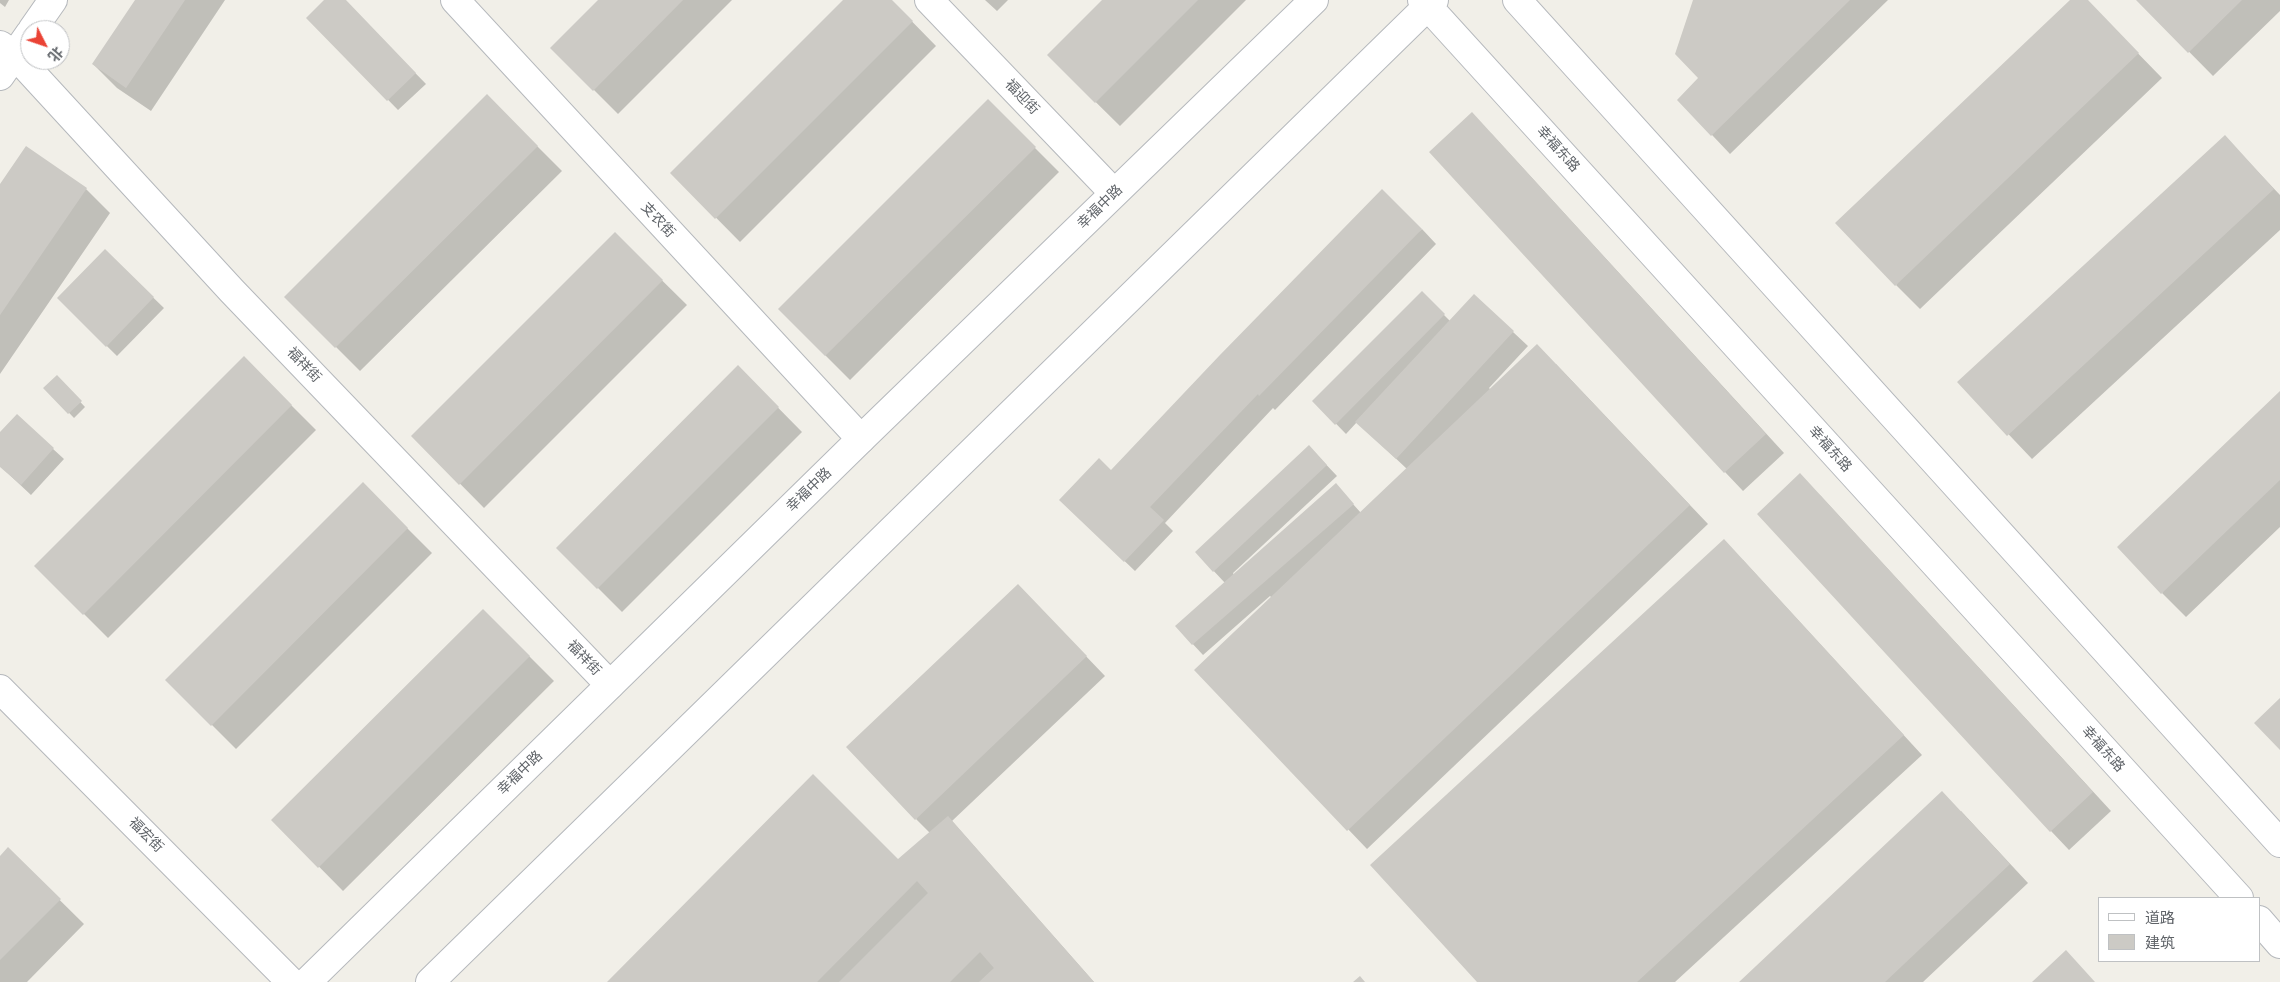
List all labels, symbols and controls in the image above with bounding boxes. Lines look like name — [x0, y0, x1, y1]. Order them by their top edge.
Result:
north arrow — [20, 20, 70, 70]
text: 北 — [44, 43, 67, 65]
street label: 福迎街 — [1001, 76, 1043, 118]
street label: 幸福东路 — [1533, 123, 1583, 175]
street label: 幸福中路 — [1074, 182, 1126, 232]
street label: 支农街 — [638, 199, 678, 241]
street label: 福祥街 — [283, 344, 325, 386]
street label: 幸福东路 — [1805, 423, 1855, 475]
street label: 幸福中路 — [783, 465, 835, 515]
street label: 福祥街 — [563, 637, 605, 679]
street label: 幸福东路 — [2078, 723, 2128, 775]
street label: 幸福中路 — [494, 748, 546, 798]
street label: 福宏街 — [125, 814, 167, 856]
legend — [2098, 897, 2260, 962]
text: 道路 — [2145, 908, 2175, 927]
text: 建筑 — [2145, 933, 2175, 952]

